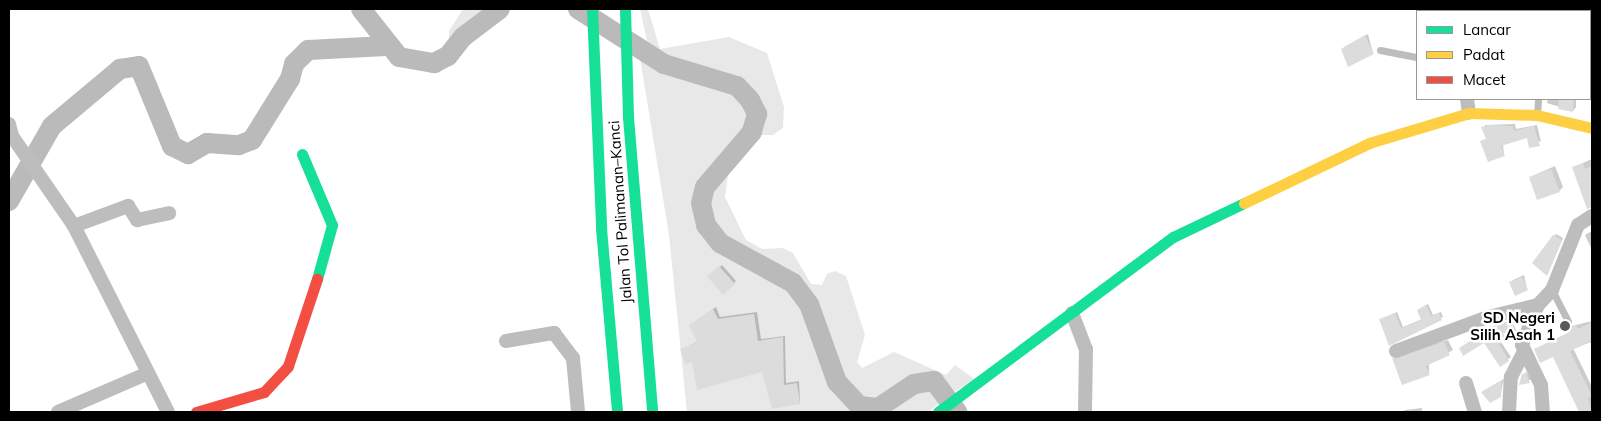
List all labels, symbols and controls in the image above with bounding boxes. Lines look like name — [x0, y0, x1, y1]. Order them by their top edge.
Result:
legend — [1416, 10, 1591, 100]
text: Lancar — [1463, 20, 1511, 39]
text: Padat — [1463, 45, 1505, 64]
text: Macet — [1463, 70, 1506, 89]
street label: Jalan Tol Palimanan–Kanci — [605, 120, 635, 304]
place label: SD Negeri Silih Asah 1 — [1470, 308, 1555, 343]
marker: SD Negeri Silih Asah 1 — [1559, 320, 1571, 332]

